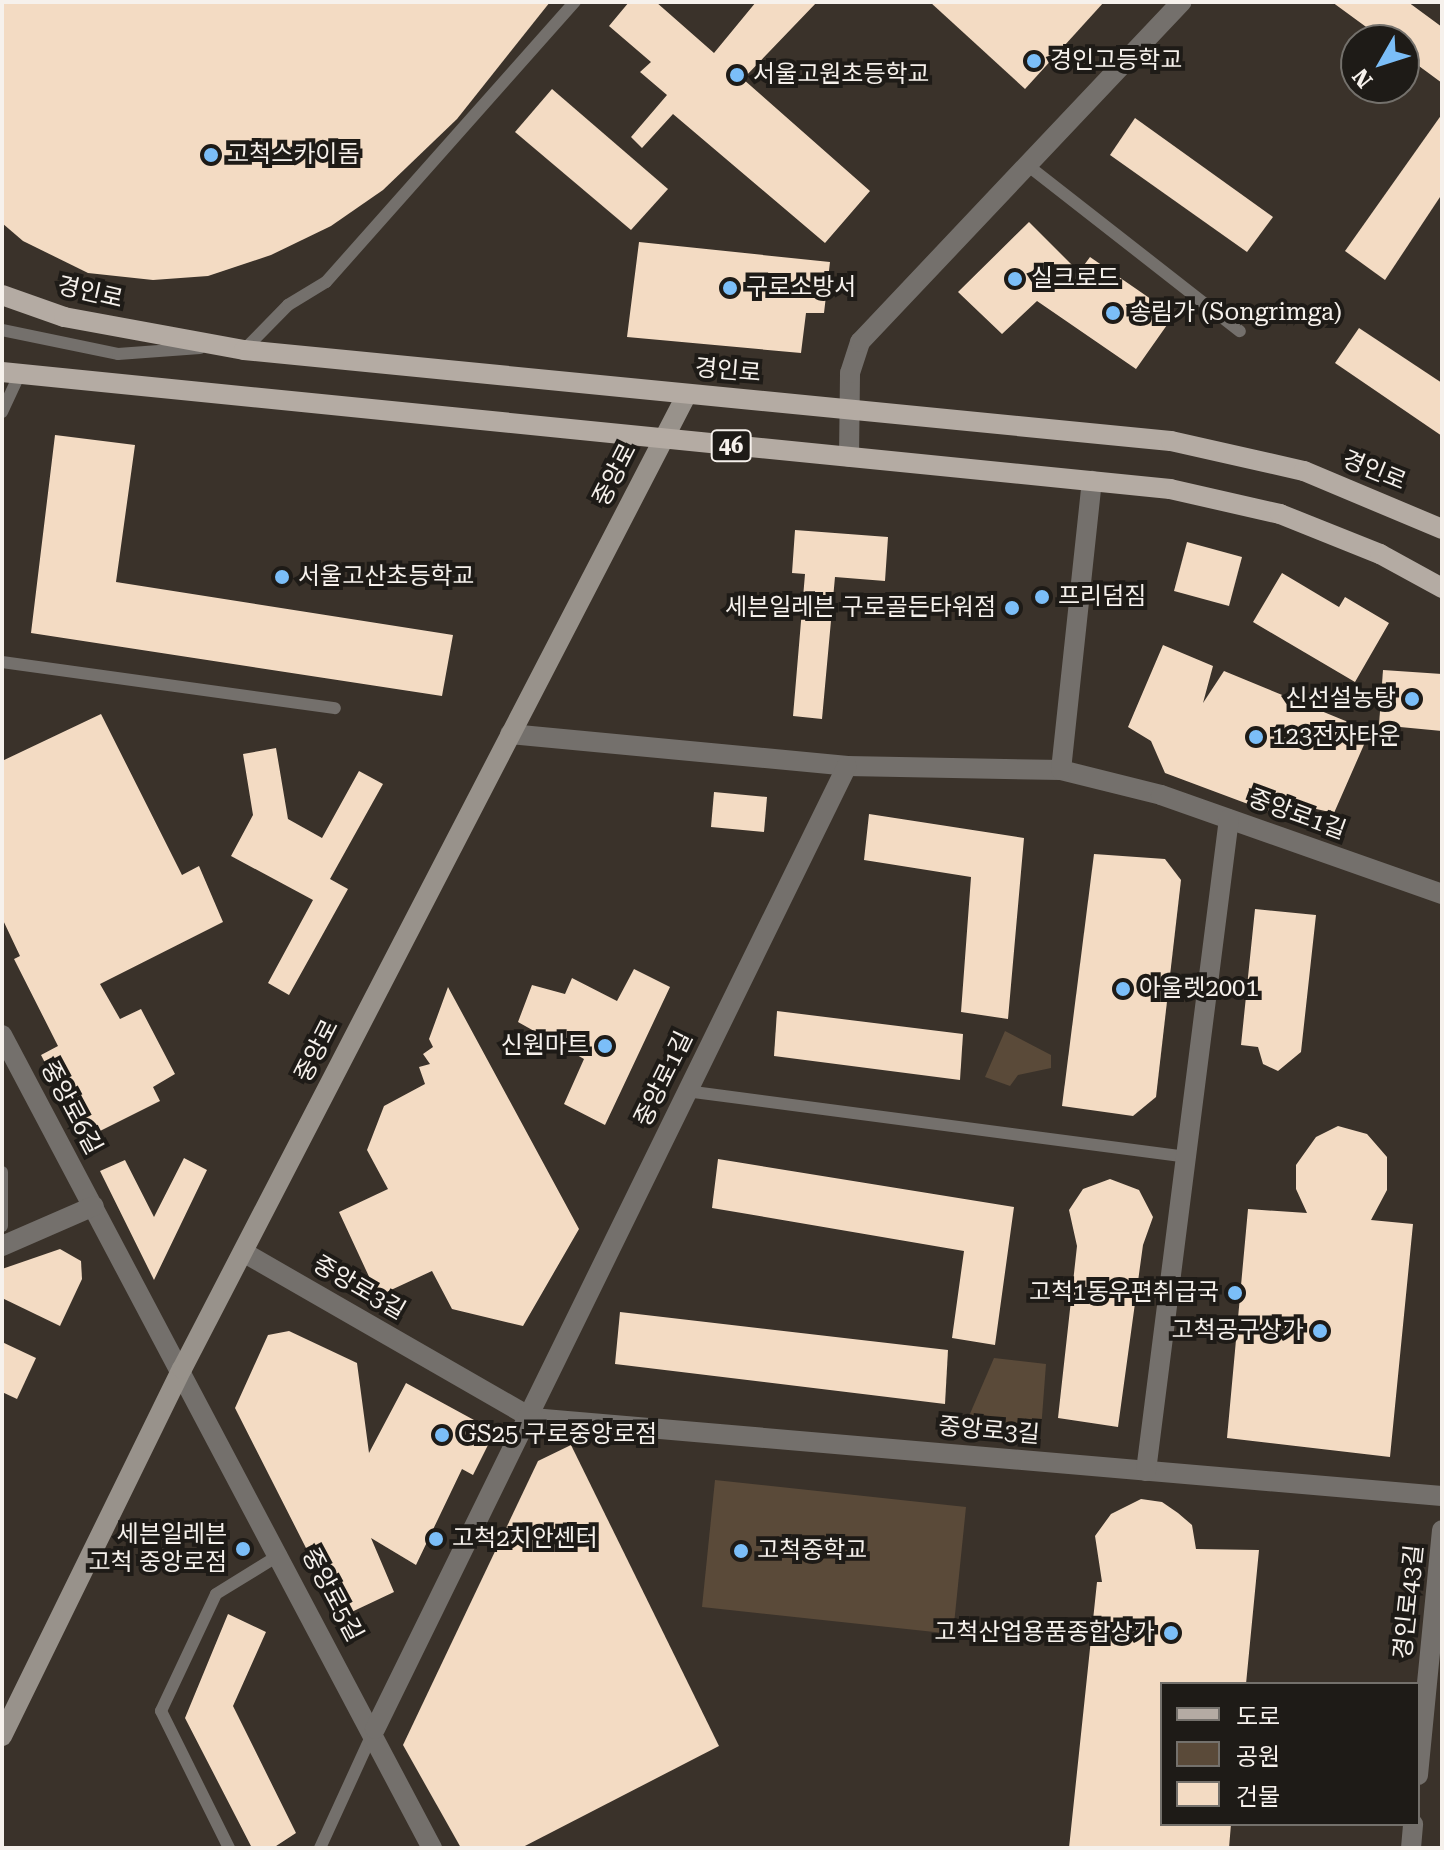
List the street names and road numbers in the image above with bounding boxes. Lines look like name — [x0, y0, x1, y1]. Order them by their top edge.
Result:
street label: 경인로 — [54, 272, 126, 314]
street label: 경인로 — [694, 354, 762, 388]
road number: 46 — [709, 428, 753, 464]
street label: 중앙로 — [587, 439, 643, 511]
street label: 경인로 — [1338, 445, 1410, 497]
street label: 중앙로1길 — [1244, 784, 1350, 846]
street label: 중앙로 — [289, 1015, 345, 1087]
street label: 중앙로1길 — [629, 1027, 699, 1131]
street label: 중앙로6길 — [34, 1056, 108, 1160]
street label: 중앙로3길 — [308, 1250, 410, 1326]
street label: 중앙로3길 — [937, 1412, 1041, 1450]
street label: 중앙로5길 — [295, 1543, 369, 1647]
street label: 경인로43길 — [1389, 1543, 1429, 1661]

